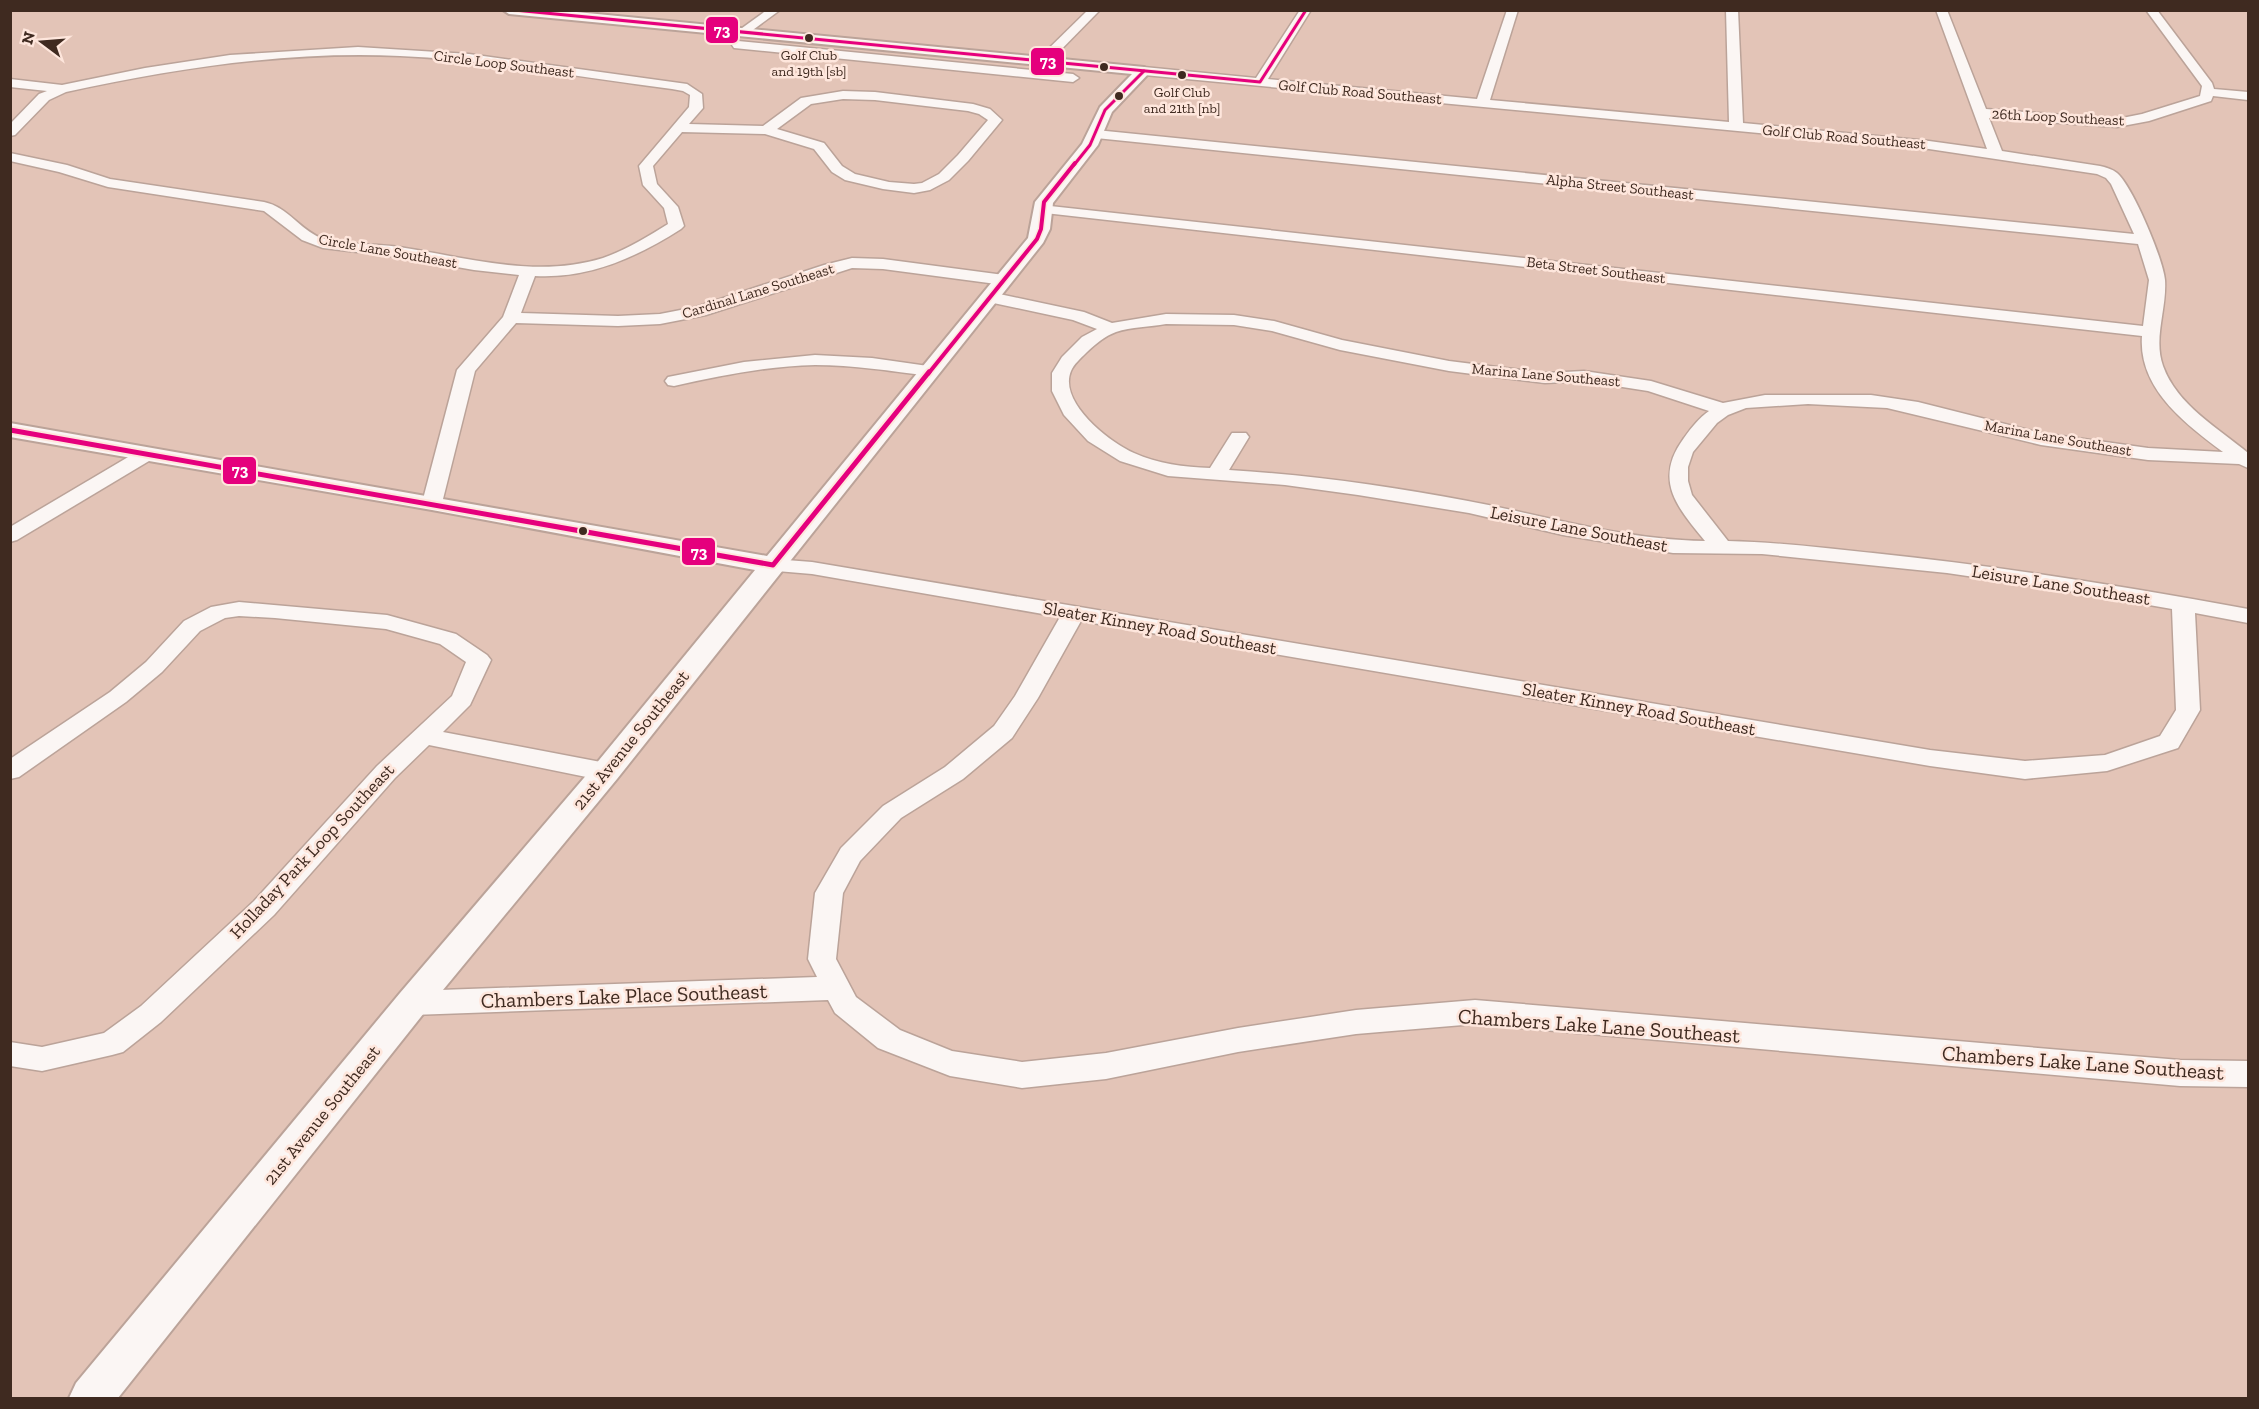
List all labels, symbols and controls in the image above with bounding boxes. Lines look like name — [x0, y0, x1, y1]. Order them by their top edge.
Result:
north arrow — [12, 12, 72, 72]
line badge: 73 — [705, 16, 739, 44]
text: 73 — [714, 21, 731, 40]
text: N — [17, 30, 39, 46]
marker: Golf Club and 19th [sb] — [803, 32, 815, 44]
street label: Circle Loop Southeast — [433, 46, 576, 82]
place label: Golf Club and 19th [sb] — [771, 47, 847, 80]
line badge: 73 — [1030, 47, 1065, 76]
text: 73 — [1040, 52, 1057, 71]
unlabelled marker — [1098, 61, 1110, 73]
marker: Golf Club and 21th [nb] — [1176, 69, 1188, 81]
street label: Golf Club Road Southeast — [1278, 76, 1443, 108]
place label: Golf Club and 21th [nb] — [1144, 84, 1220, 117]
unlabelled marker — [1113, 90, 1125, 102]
street label: 26th Loop Southeast — [1991, 105, 2125, 129]
street label: Golf Club Road Southeast — [1762, 121, 1927, 153]
street label: Alpha Street Southeast — [1545, 170, 1695, 204]
street label: Circle Lane Southeast — [317, 230, 459, 272]
street label: Beta Street Southeast — [1526, 253, 1667, 288]
street label: Cardinal Lane Southeast — [680, 259, 837, 323]
street label: Marina Lane Southeast — [1471, 360, 1621, 390]
street label: Marina Lane Southeast — [1983, 416, 2133, 460]
line badge: 73 — [222, 456, 257, 485]
text: 73 — [232, 461, 249, 480]
street label: Leisure Lane Southeast — [1488, 501, 1670, 557]
unlabelled marker — [577, 525, 589, 537]
line badge: 73 — [681, 537, 716, 566]
text: 73 — [691, 543, 708, 562]
street label: Leisure Lane Southeast — [1970, 560, 2152, 610]
street label: Sleater Kinney Road Southeast — [1042, 597, 1279, 659]
street label: 21st Avenue Southeast — [568, 666, 694, 814]
street label: Sleater Kinney Road Southeast — [1521, 678, 1758, 740]
street label: Holladay Park Loop Southeast — [225, 759, 399, 943]
street label: Chambers Lake Place Southeast — [480, 978, 768, 1013]
street label: Chambers Lake Lane Southeast — [1457, 1003, 1741, 1048]
street label: Chambers Lake Lane Southeast — [1941, 1040, 2225, 1085]
street label: 21st Avenue Southeast — [259, 1041, 385, 1189]

